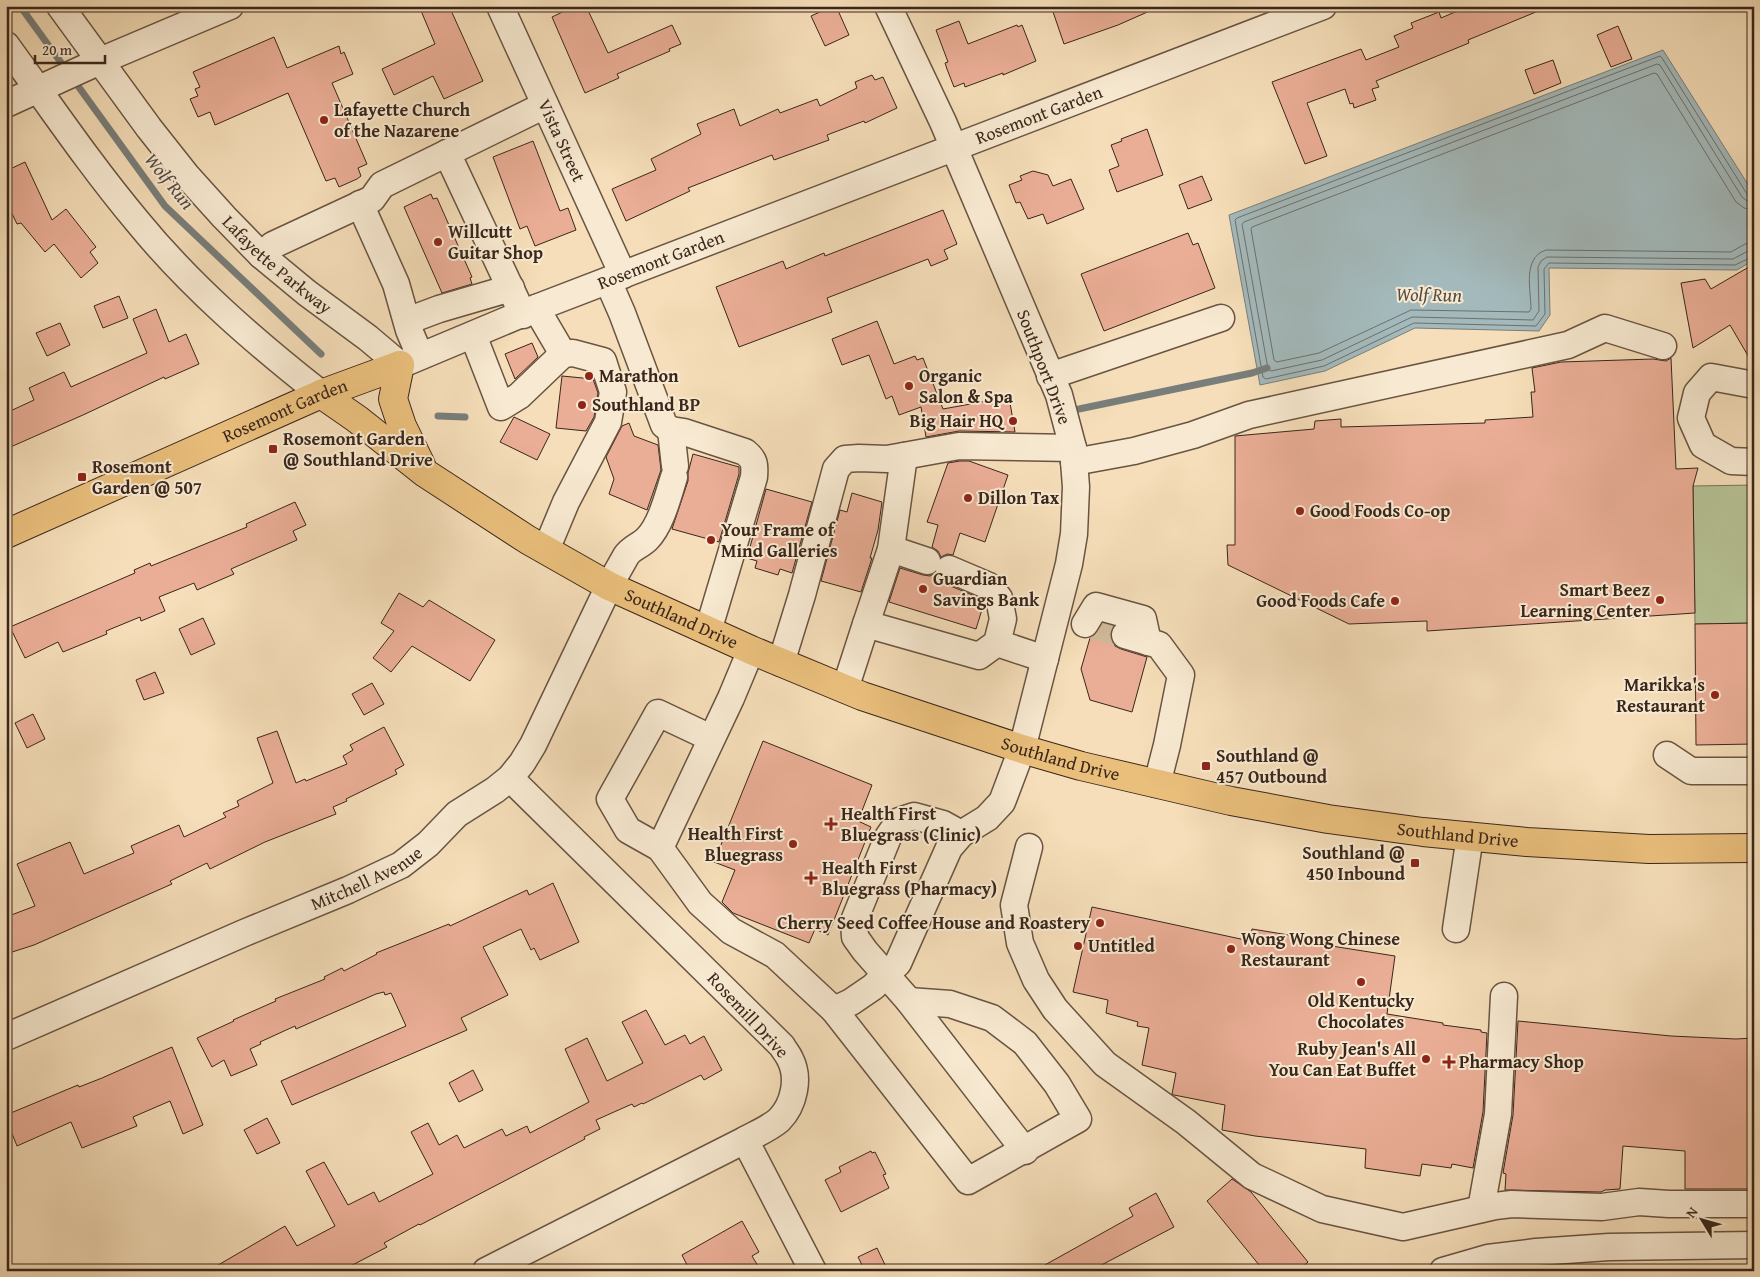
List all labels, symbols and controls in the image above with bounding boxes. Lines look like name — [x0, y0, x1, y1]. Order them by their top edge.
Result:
scale bar — [35, 32, 105, 64]
text: 20 m — [42, 39, 73, 60]
street label: Rosemont Garden — [971, 78, 1106, 151]
street label: Vista Street — [531, 95, 593, 187]
place label: Lafayette Church of the Nazarene — [334, 96, 470, 144]
marker: Lafayette Church of the Nazarene — [318, 114, 330, 126]
water label: Wolf Run — [138, 147, 202, 216]
street label: Lafayette Parkway — [216, 209, 338, 320]
place label: Willcutt Guitar Shop — [448, 218, 543, 266]
street label: Rosemont Garden — [593, 223, 728, 296]
marker: Willcutt Guitar Shop — [432, 236, 444, 248]
water label: Wolf Run — [1396, 279, 1463, 309]
street label: Southport Drive — [1010, 305, 1079, 428]
place label: Marathon — [599, 362, 679, 389]
place label: Organic Salon & Spa — [919, 362, 1014, 410]
marker: Marathon — [583, 370, 595, 382]
street label: Rosemont Garden — [218, 371, 351, 449]
marker: Organic Salon & Spa — [903, 380, 915, 392]
place label: Southland BP — [592, 391, 700, 418]
marker: Southland BP — [576, 399, 588, 411]
place label: Big Hair HQ — [910, 407, 1005, 434]
marker: Big Hair HQ — [1007, 415, 1019, 427]
place label: Rosemont Garden @ Southland Drive — [283, 425, 433, 473]
marker: Rosemont Garden @ Southland Drive — [267, 443, 279, 455]
place label: Rosemont Garden @ 507 — [92, 453, 202, 501]
marker: Rosemont Garden @ 507 — [76, 471, 88, 483]
place label: Dillon Tax — [978, 484, 1060, 511]
marker: Dillon Tax — [962, 492, 974, 504]
place label: Good Foods Co-op — [1310, 497, 1450, 524]
marker: Good Foods Co-op — [1294, 505, 1306, 517]
place label: Your Frame of Mind Galleries — [721, 516, 838, 564]
marker: Your Frame of Mind Galleries — [705, 534, 717, 546]
place label: Guardian Savings Bank — [933, 565, 1040, 613]
place label: Smart Beez Learning Center — [1520, 576, 1651, 624]
street label: Southland Drive — [620, 581, 743, 655]
marker: Guardian Savings Bank — [917, 583, 929, 595]
place label: Good Foods Cafe — [1256, 587, 1385, 614]
marker: Smart Beez Learning Center — [1654, 594, 1666, 606]
marker: Good Foods Cafe — [1389, 595, 1401, 607]
place label: Marikka's Restaurant — [1616, 671, 1705, 719]
marker: Marikka's Restaurant — [1709, 689, 1721, 701]
street label: Southland Drive — [998, 729, 1123, 788]
place label: Southland @ 457 Outbound — [1216, 742, 1328, 790]
marker: Southland @ 457 Outbound — [1200, 760, 1212, 772]
place label: Health First Bluegrass (Clinic) — [841, 800, 981, 848]
street label: Southland Drive — [1395, 815, 1520, 854]
marker: Health First Bluegrass (Clinic) — [825, 818, 837, 830]
place label: Health First Bluegrass — [688, 820, 783, 868]
marker: Health First Bluegrass — [787, 838, 799, 850]
street label: Mitchell Avenue — [306, 839, 428, 917]
place label: Southland @ 450 Inbound — [1302, 839, 1406, 887]
place label: Health First Bluegrass (Pharmacy) — [822, 854, 997, 902]
marker: Southland @ 450 Inbound — [1409, 857, 1421, 869]
marker: Health First Bluegrass (Pharmacy) — [804, 871, 818, 885]
place label: Cherry Seed Coffee House and Roastery — [777, 909, 1091, 936]
marker: Cherry Seed Coffee House and Roastery — [1094, 917, 1106, 929]
place label: Wong Wong Chinese Restaurant — [1241, 925, 1400, 973]
place label: Untitled — [1088, 932, 1155, 959]
marker: Untitled — [1072, 940, 1084, 952]
marker: Wong Wong Chinese Restaurant — [1225, 943, 1237, 955]
street label: Rosemill Drive — [701, 965, 796, 1064]
marker: Old Kentucky Chocolates — [1355, 976, 1367, 988]
place label: Old Kentucky Chocolates — [1308, 987, 1415, 1035]
place label: Ruby Jean's All You Can Eat Buffet — [1269, 1035, 1416, 1083]
place label: Pharmacy Shop — [1459, 1048, 1584, 1075]
marker: Ruby Jean's All You Can Eat Buffet — [1420, 1053, 1432, 1065]
marker: Pharmacy Shop — [1443, 1056, 1455, 1068]
north arrow — [1678, 1194, 1728, 1244]
text: N — [1681, 1202, 1703, 1222]

